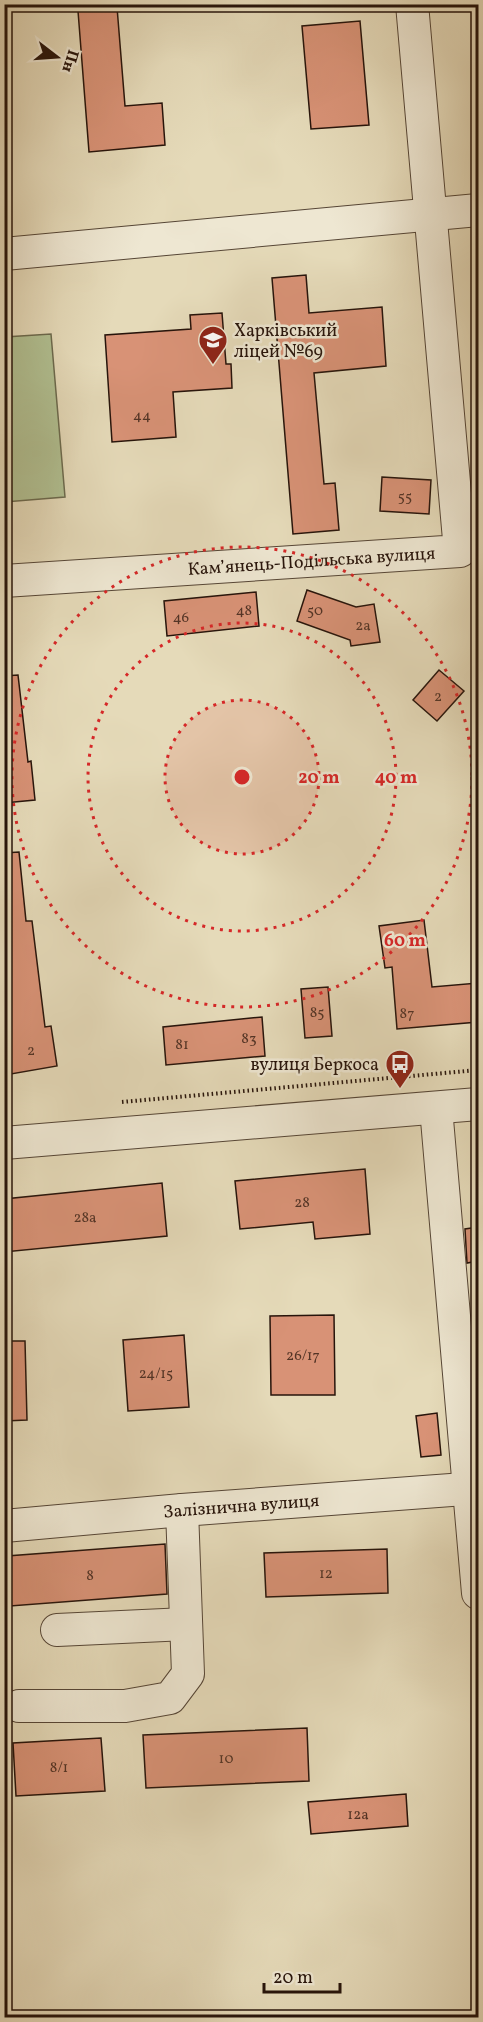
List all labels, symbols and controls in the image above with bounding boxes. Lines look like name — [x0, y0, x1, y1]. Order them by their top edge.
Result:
north arrow — [27, 27, 87, 87]
text: Пн — [56, 47, 83, 75]
place label: Харківський ліцей №69 — [234, 319, 337, 365]
school or university icon: Харківський ліцей №69 — [197, 324, 229, 366]
house number: 44 — [133, 406, 151, 427]
house number: 55 — [398, 487, 412, 508]
street label: Кам’янець-Подільська вулиця — [187, 542, 436, 583]
house number: 48 — [236, 601, 252, 622]
house number: 50 — [307, 601, 323, 622]
house number: 46 — [173, 608, 189, 629]
house number: 2а — [355, 616, 371, 637]
house number: 2 — [434, 687, 442, 708]
text: 20 m — [298, 766, 340, 791]
text: 40 m — [375, 766, 417, 791]
centre of rings — [232, 767, 252, 787]
text: 60 m — [384, 929, 426, 954]
house number: 85 — [310, 1003, 324, 1024]
house number: 87 — [400, 1004, 414, 1025]
house number: 83 — [241, 1029, 257, 1050]
house number: 81 — [175, 1035, 189, 1056]
house number: 2 — [27, 1041, 35, 1062]
bus stop icon: вулиця Беркоса — [384, 1048, 416, 1090]
place label: вулиця Беркоса — [251, 1053, 379, 1078]
house number: 28 — [294, 1193, 310, 1214]
house number: 28а — [73, 1208, 97, 1229]
house number: 26/17 — [286, 1346, 320, 1367]
house number: 24/15 — [139, 1364, 173, 1385]
street label: Залізнична вулиця — [162, 1489, 320, 1526]
house number: 12 — [319, 1564, 333, 1585]
house number: 8 — [86, 1566, 94, 1587]
house number: 10 — [219, 1749, 233, 1770]
house number: 8/1 — [50, 1758, 68, 1779]
house number: 12а — [347, 1805, 369, 1826]
scale bar — [264, 1956, 340, 1994]
text: 20 m — [273, 1966, 313, 1991]

